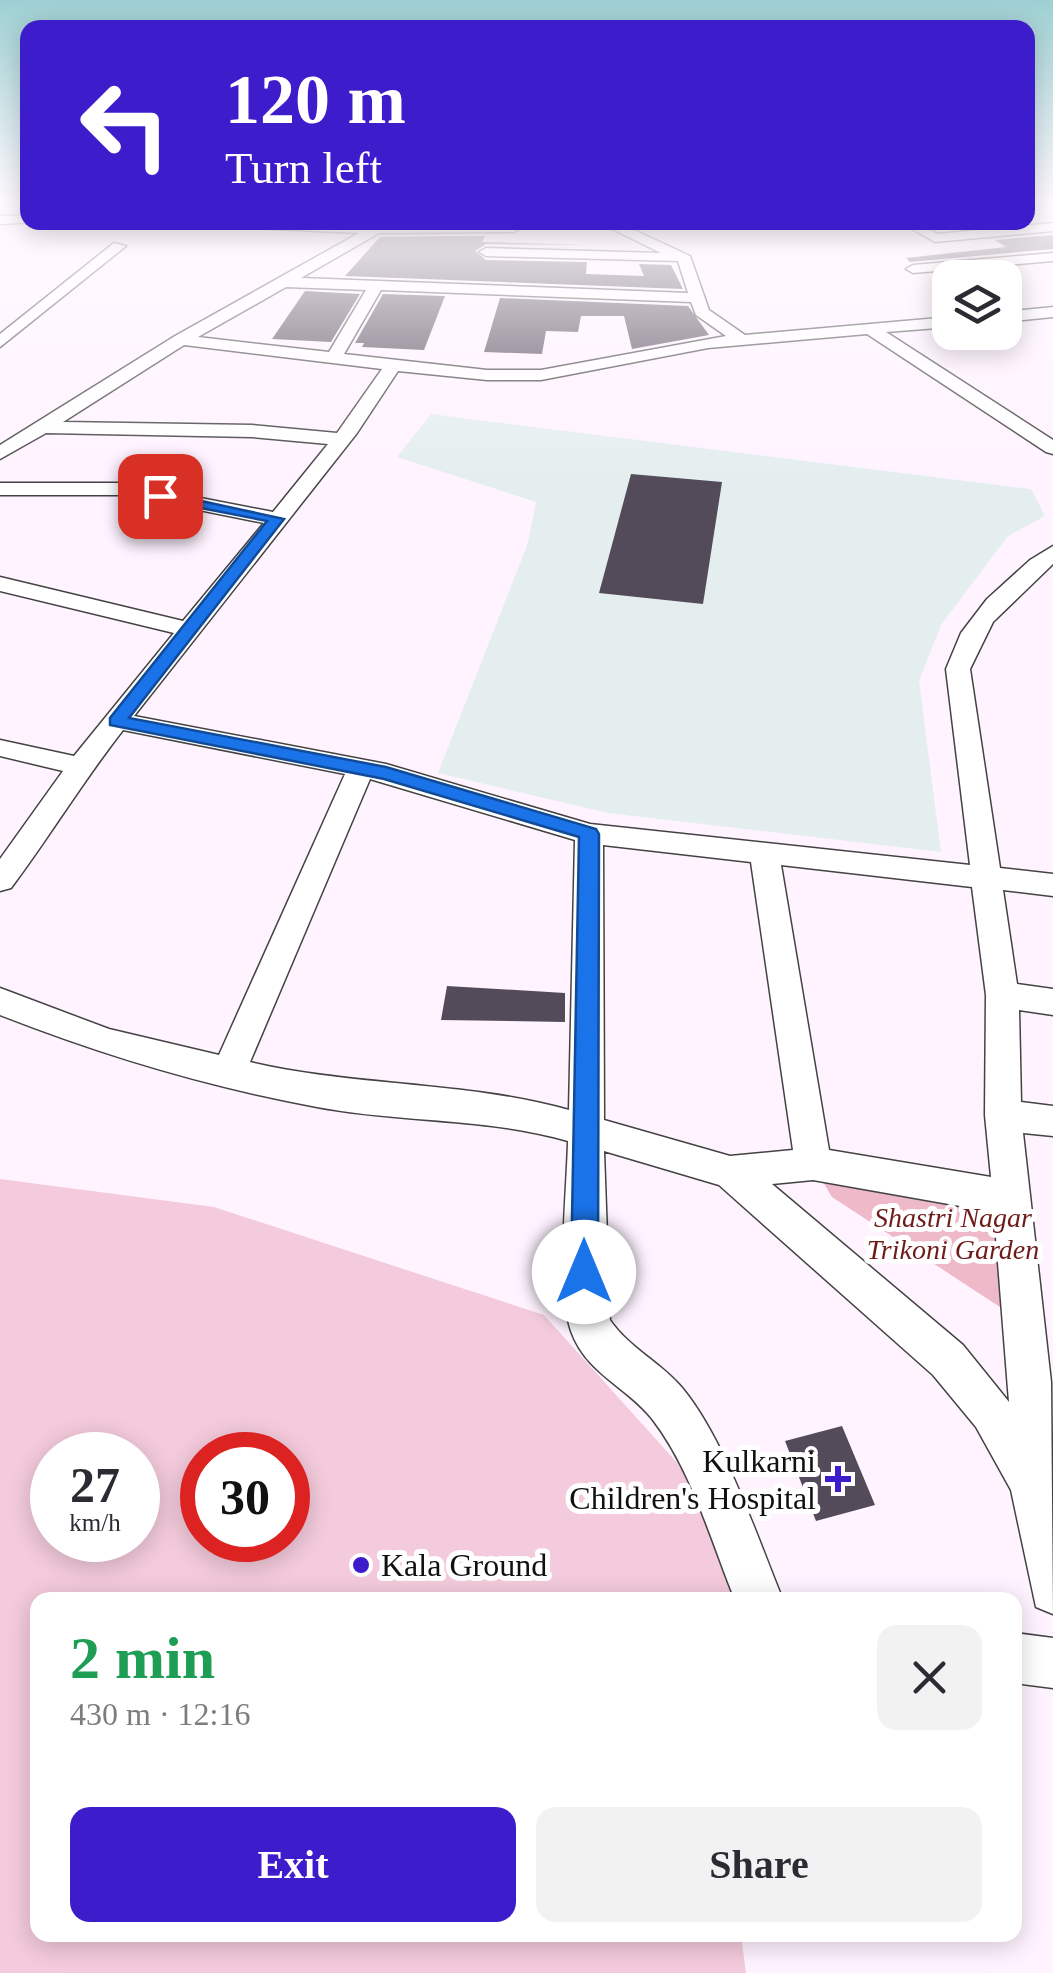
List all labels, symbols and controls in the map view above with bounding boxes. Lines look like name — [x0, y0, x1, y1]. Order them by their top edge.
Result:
icon: left — [60, 60, 190, 190]
text: 120 m — [225, 61, 406, 138]
text: Turn left — [225, 143, 382, 193]
map controls — [932, 260, 1022, 350]
button: layers — [932, 260, 1022, 350]
pin — [118, 454, 203, 539]
icon: arrive — [133, 469, 188, 524]
park label: Shastri Nagar Trikoni Garden — [867, 1202, 1039, 1265]
position arrow — [532, 1220, 636, 1324]
speed limit sign: 30 — [180, 1432, 310, 1562]
place label: Kulkarni Children's Hospital — [569, 1443, 816, 1516]
text: 27 — [70, 1457, 120, 1513]
marker: Kulkarni Children's Hospital — [825, 1466, 851, 1492]
text: km/h — [69, 1509, 121, 1536]
place label: Kala Ground — [381, 1547, 547, 1583]
marker: Kala Ground — [350, 1554, 372, 1576]
text: 2 min — [70, 1625, 215, 1691]
button: close — [877, 1625, 982, 1730]
text: 430 m · 12:16 — [70, 1696, 250, 1732]
button: Exit — [70, 1807, 516, 1922]
button: Share — [536, 1807, 982, 1922]

